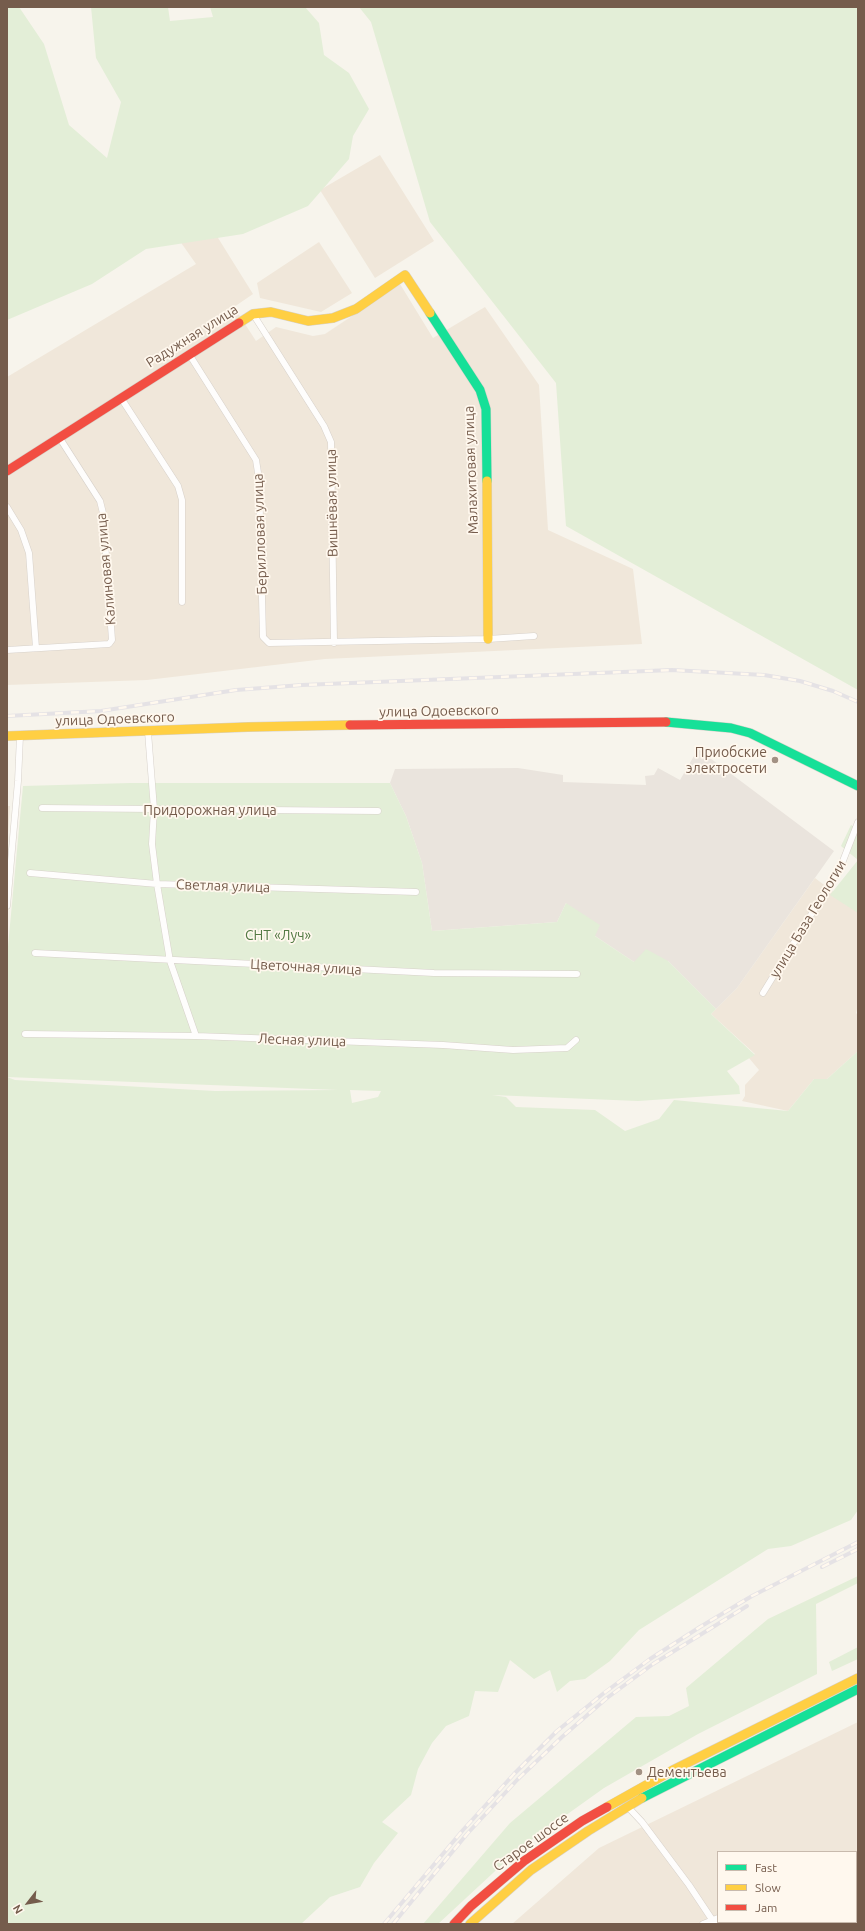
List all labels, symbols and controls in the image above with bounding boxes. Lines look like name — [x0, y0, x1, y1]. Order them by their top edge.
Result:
street label: Радужная улица — [143, 301, 241, 371]
street label: Малахитовая улица — [460, 406, 482, 534]
street label: Вишнёвая улица — [323, 449, 341, 557]
street label: Берилловая улица — [249, 473, 271, 595]
street label: Калиновая улица — [93, 512, 119, 626]
street label: улица Одоевского — [379, 702, 499, 720]
street label: улица Одоевского — [55, 709, 175, 729]
place label: Приобские электросети — [686, 744, 767, 776]
marker: Приобские электросети — [770, 755, 780, 765]
street label: Придорожная улица — [143, 802, 277, 818]
street label: улица База Геологии — [766, 857, 850, 981]
street label: Светлая улица — [176, 876, 270, 896]
park label: СНТ «Луч» — [245, 927, 311, 943]
street label: Цветочная улица — [250, 956, 362, 978]
street label: Лесная улица — [258, 1030, 346, 1050]
place label: Дементьева — [647, 1764, 727, 1780]
marker: Дементьева — [634, 1767, 644, 1777]
street label: Старое шоссе — [490, 1809, 572, 1875]
legend — [717, 1851, 857, 1923]
text: Fast — [755, 1861, 777, 1874]
text: Slow — [755, 1881, 781, 1894]
north arrow — [8, 1883, 48, 1923]
text: Jam — [755, 1901, 777, 1914]
text: N — [10, 1903, 25, 1916]

